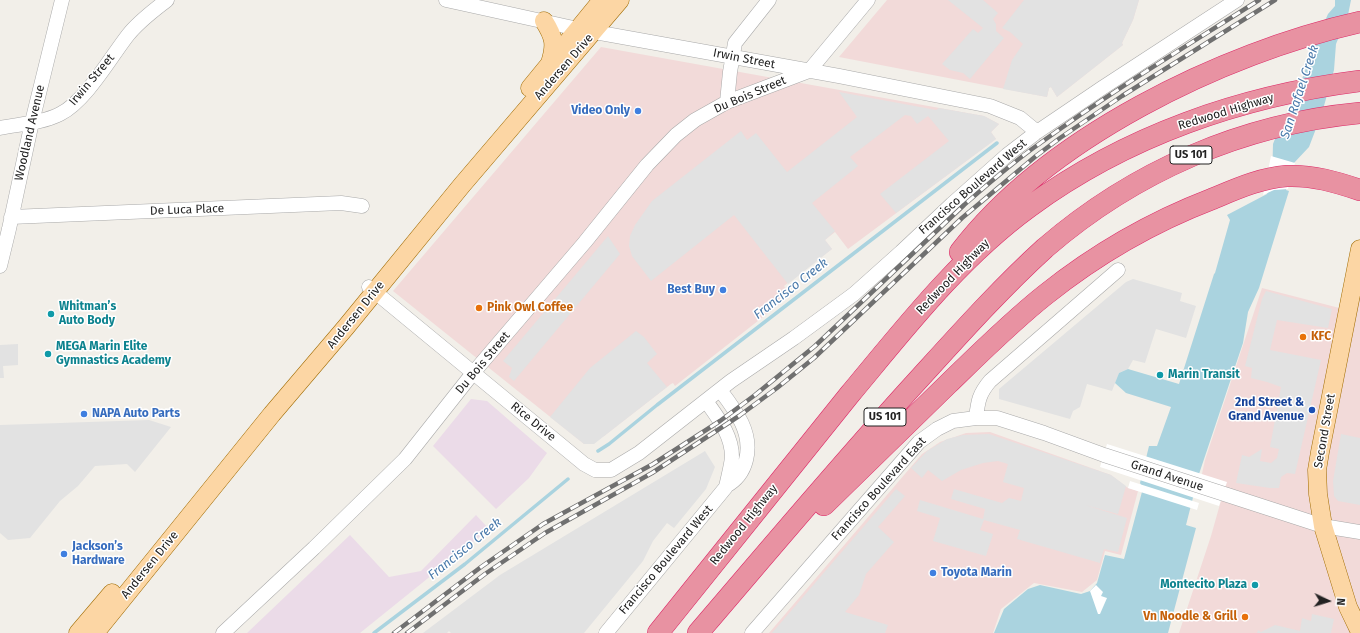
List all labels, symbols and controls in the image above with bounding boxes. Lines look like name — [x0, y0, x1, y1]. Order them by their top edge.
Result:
street label: Andersen Drive — [531, 31, 597, 103]
water label: San Rafael Creek — [1277, 43, 1323, 141]
street label: Irwin Street — [712, 46, 776, 72]
street label: Irwin Street — [66, 51, 118, 109]
street label: Du Bois Street — [712, 73, 788, 117]
street label: Woodland Avenue — [12, 84, 48, 182]
street label: Redwood Highway — [1176, 91, 1276, 133]
place label: Video Only — [571, 104, 630, 118]
marker: Video Only — [633, 106, 643, 116]
street label: Francisco Boulevard West — [916, 136, 1030, 238]
road number: US 101 — [1170, 146, 1212, 164]
street label: De Luca Place — [150, 202, 224, 218]
street label: Redwood Highway — [913, 236, 993, 318]
water label: Francisco Creek — [751, 255, 831, 323]
street label: Andersen Drive — [324, 278, 388, 352]
place label: Best Buy — [667, 283, 715, 297]
marker: Best Buy — [718, 285, 728, 295]
place label: Whitman’s Auto Body — [59, 300, 116, 328]
place label: Pink Owl Coffee — [487, 301, 573, 315]
marker: Pink Owl Coffee — [474, 303, 484, 313]
marker: Whitman’s Auto Body — [46, 309, 56, 319]
street label: Du Bois Street — [453, 329, 513, 397]
place label: KFC — [1311, 330, 1331, 344]
marker: KFC — [1298, 332, 1308, 342]
place label: MEGA Marin Elite Gymnastics Academy — [56, 340, 171, 368]
marker: MEGA Marin Elite Gymnastics Academy — [43, 349, 53, 359]
place label: Marin Transit — [1168, 368, 1240, 382]
marker: Marin Transit — [1155, 370, 1165, 380]
street label: Second Street — [1311, 393, 1339, 469]
place label: 2nd Street & Grand Avenue — [1228, 396, 1304, 424]
street label: Rice Drive — [507, 399, 559, 445]
marker: 2nd Street & Grand Avenue — [1307, 405, 1317, 415]
place label: NAPA Auto Parts — [92, 407, 180, 421]
road number: US 101 — [864, 408, 906, 426]
marker: NAPA Auto Parts — [79, 409, 89, 419]
street label: Francisco Boulevard East — [829, 434, 929, 544]
street label: Grand Avenue — [1129, 457, 1205, 495]
street label: Redwood Highway — [707, 482, 781, 568]
street label: Francisco Boulevard West — [616, 503, 716, 617]
water label: Francisco Creek — [425, 515, 505, 583]
street label: Andersen Drive — [118, 528, 182, 602]
place label: Jackson’s Hardware — [72, 540, 125, 568]
marker: Jackson’s Hardware — [59, 549, 69, 559]
place label: Toyota Marin — [941, 566, 1012, 580]
marker: Toyota Marin — [928, 568, 938, 578]
place label: Montecito Plaza — [1160, 578, 1247, 592]
marker: Montecito Plaza — [1250, 580, 1260, 590]
north arrow — [1308, 581, 1348, 621]
text: N — [1334, 598, 1347, 606]
place label: Vn Noodle & Grill — [1143, 610, 1237, 624]
marker: Vn Noodle & Grill — [1240, 612, 1250, 622]

